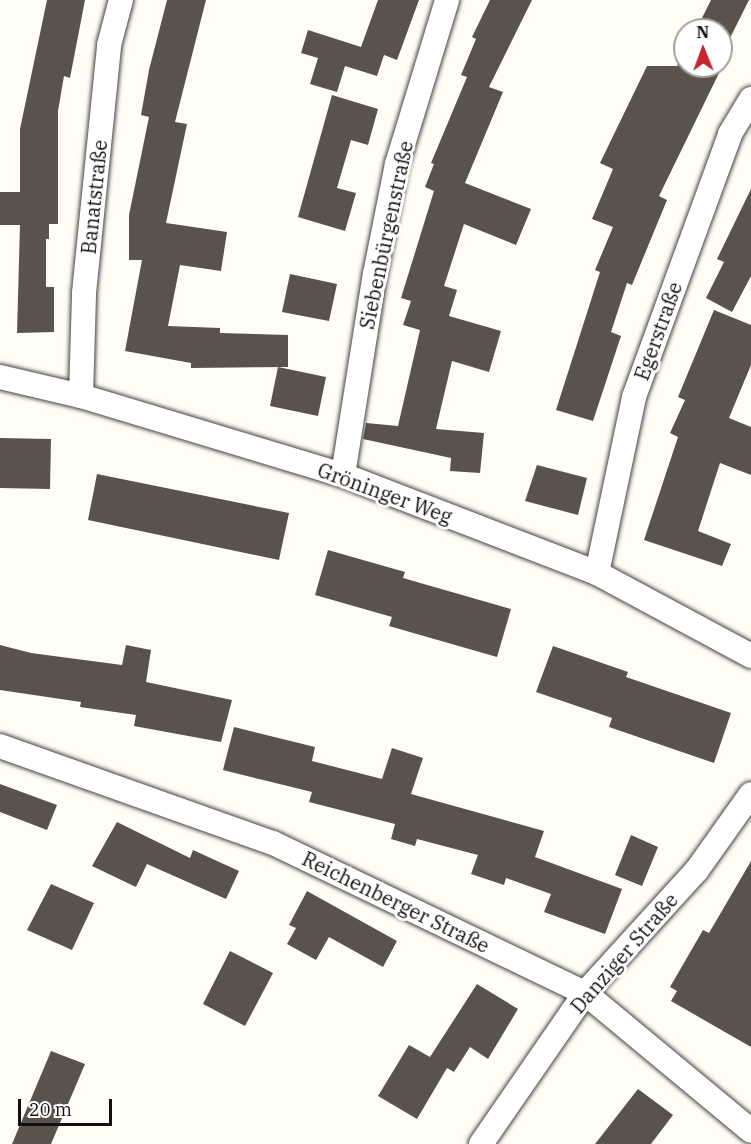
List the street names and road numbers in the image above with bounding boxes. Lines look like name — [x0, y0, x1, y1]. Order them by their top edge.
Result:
street label: Banatstraße — [76, 139, 112, 255]
street label: Siebenbürgenstraße — [354, 139, 418, 331]
street label: Egerstraße — [629, 279, 687, 383]
street label: Gröninger Weg — [314, 458, 456, 528]
street label: Reichenberger Straße — [298, 846, 494, 958]
street label: Danziger Straße — [565, 888, 683, 1018]

